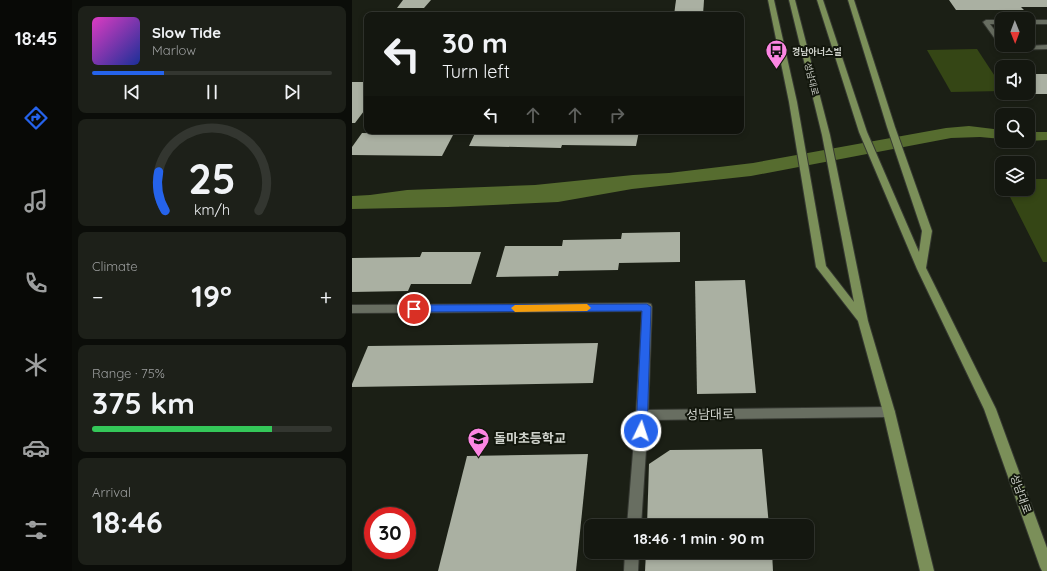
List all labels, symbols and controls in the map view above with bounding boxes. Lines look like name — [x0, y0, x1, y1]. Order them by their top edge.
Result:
north arrow — [995, 12, 1035, 52]
map controls — [995, 12, 1035, 196]
text: Slow Tide — [152, 23, 221, 42]
text: 30 m — [442, 25, 508, 60]
text: 18:45 — [15, 27, 57, 50]
icon: left — [376, 28, 428, 80]
bus stop icon: 경남아너스빌 — [763, 38, 789, 71]
text: Marlow — [152, 42, 196, 58]
place label: 경남아너스빌 — [792, 46, 842, 57]
text: Turn left — [442, 60, 510, 83]
button: sound — [995, 60, 1035, 100]
street label: 성남대로 — [803, 62, 821, 96]
icon: previous — [121, 81, 143, 103]
icon: pause — [201, 81, 223, 103]
icon: next — [281, 81, 303, 103]
icon: directions — [22, 104, 50, 132]
icon: left — [480, 104, 502, 126]
icon: ahead — [522, 104, 544, 126]
icon: ahead — [564, 104, 586, 126]
icon: right — [606, 104, 628, 126]
button: search — [995, 108, 1035, 148]
text: 25 — [188, 151, 236, 203]
button: layers — [995, 156, 1035, 196]
icon: music — [22, 187, 50, 215]
text: km/h — [194, 200, 230, 218]
text: Climate — [92, 258, 138, 274]
icon: phone — [22, 269, 50, 297]
text: 19° — [191, 277, 232, 315]
text: − — [92, 283, 103, 311]
text: + — [320, 283, 332, 311]
pin — [397, 292, 431, 326]
icon: arrive — [403, 298, 425, 320]
icon: climate — [22, 351, 50, 379]
text: Range · 75% — [92, 365, 165, 381]
text: 375 km — [92, 384, 195, 422]
street label: 성남대로 — [686, 406, 734, 422]
position arrow — [620, 410, 662, 452]
school or university icon: 돌마초등학교 — [465, 425, 491, 458]
place label: 돌마초등학교 — [494, 430, 566, 446]
icon: car — [22, 434, 50, 462]
street label: 성남대로 — [1007, 473, 1035, 515]
text: Arrival — [92, 484, 131, 500]
text: 18:46 — [92, 503, 163, 541]
speed limit sign: 30 — [364, 507, 416, 559]
icon: filters — [22, 516, 50, 544]
text: 18:46 · 1 min · 90 m — [634, 529, 764, 548]

